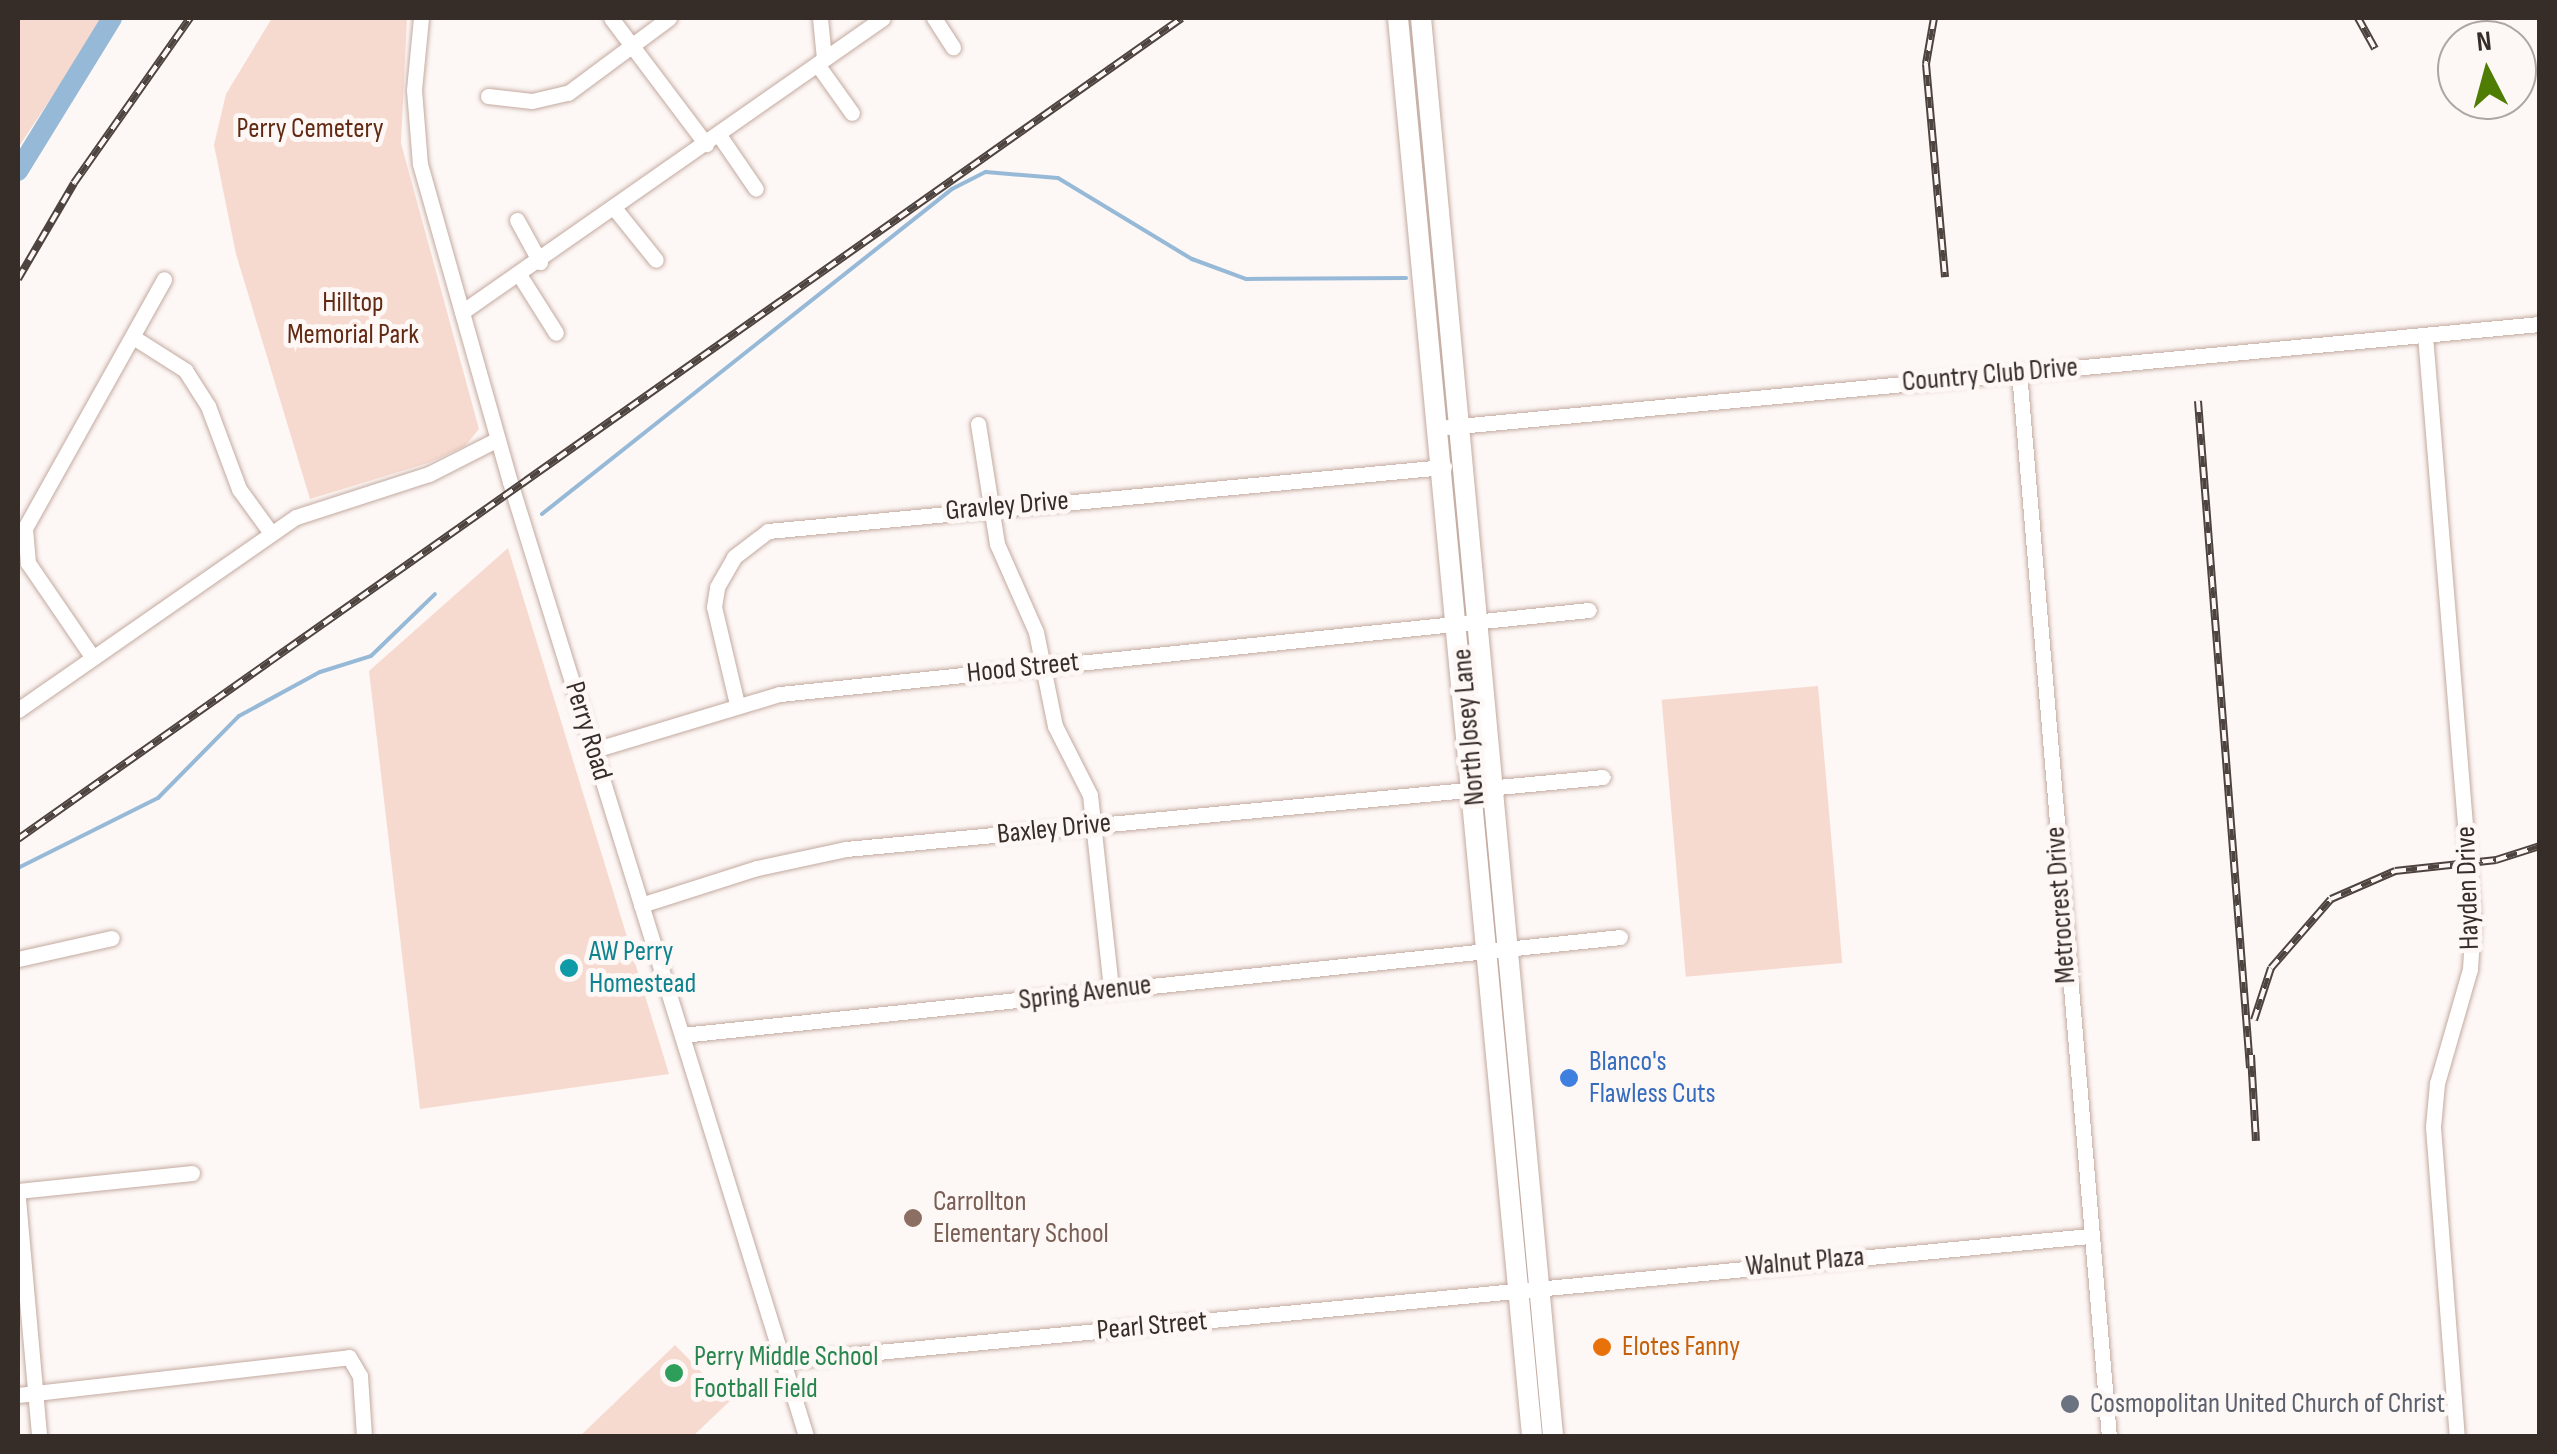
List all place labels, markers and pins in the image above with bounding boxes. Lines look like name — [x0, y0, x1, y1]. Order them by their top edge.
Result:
place label: AW Perry Homestead — [589, 935, 696, 1001]
marker: AW Perry Homestead — [558, 957, 580, 979]
place label: Blanco's Flawless Cuts — [1589, 1045, 1715, 1111]
marker: Blanco's Flawless Cuts — [1558, 1067, 1580, 1089]
place label: Carrollton Elementary School — [933, 1185, 1109, 1251]
marker: Carrollton Elementary School — [902, 1207, 924, 1229]
place label: Elotes Fanny — [1622, 1330, 1740, 1364]
marker: Elotes Fanny — [1591, 1336, 1613, 1358]
place label: Perry Middle School Football Field — [694, 1340, 878, 1406]
marker: Perry Middle School Football Field — [663, 1362, 685, 1384]
place label: Cosmopolitan United Church of Christ — [2090, 1387, 2445, 1421]
marker: Cosmopolitan United Church of Christ — [2059, 1393, 2081, 1415]

